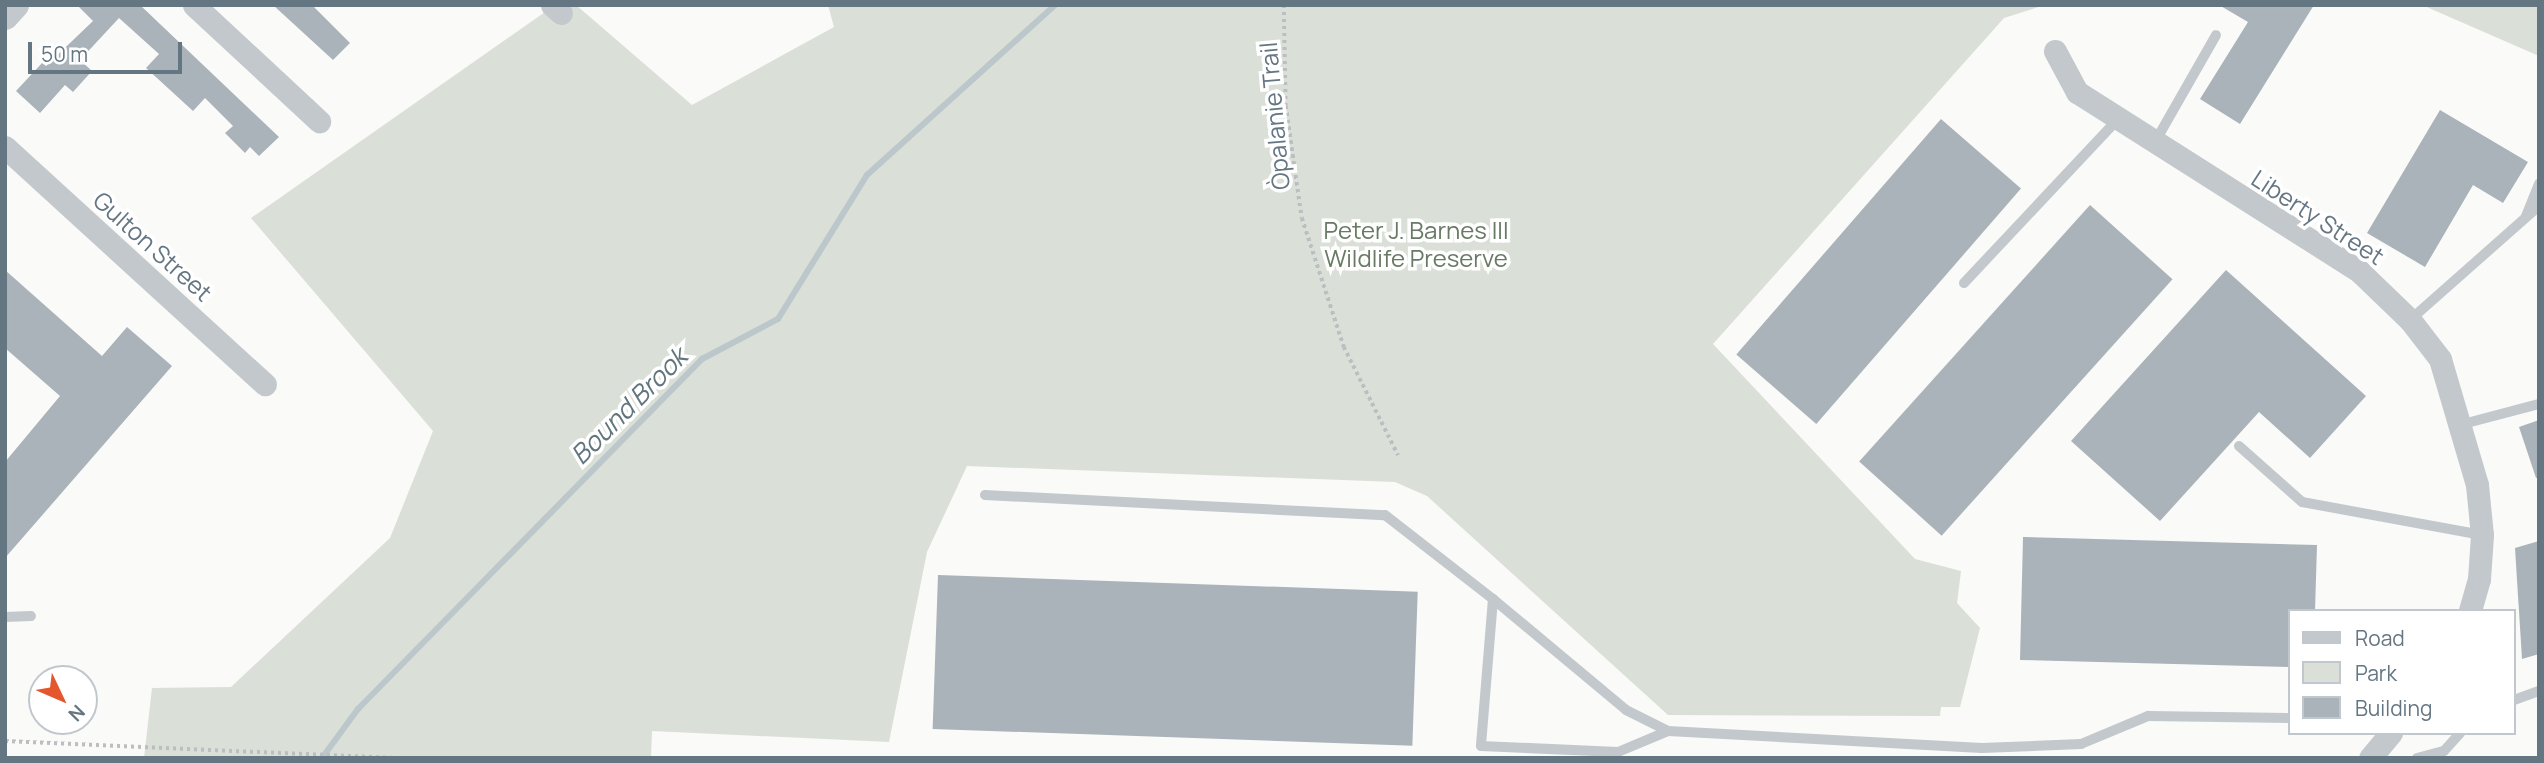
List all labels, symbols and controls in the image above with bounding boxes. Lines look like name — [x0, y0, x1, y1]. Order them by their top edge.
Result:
scale bar — [32, 28, 186, 72]
text: 50 m — [41, 40, 88, 68]
street label: Òpalanie Trail — [1253, 41, 1295, 191]
street label: Liberty Street — [2246, 164, 2390, 270]
street label: Gulton Street — [88, 185, 218, 307]
park label: Peter J. Barnes III Wildlife Preserve — [1324, 216, 1508, 272]
water label: Bound Brook — [564, 341, 694, 471]
legend — [2288, 609, 2516, 735]
text: Road — [2355, 624, 2405, 652]
text: Park — [2355, 659, 2397, 687]
north arrow — [28, 665, 98, 735]
text: Building — [2355, 694, 2432, 722]
text: N — [63, 699, 91, 727]

